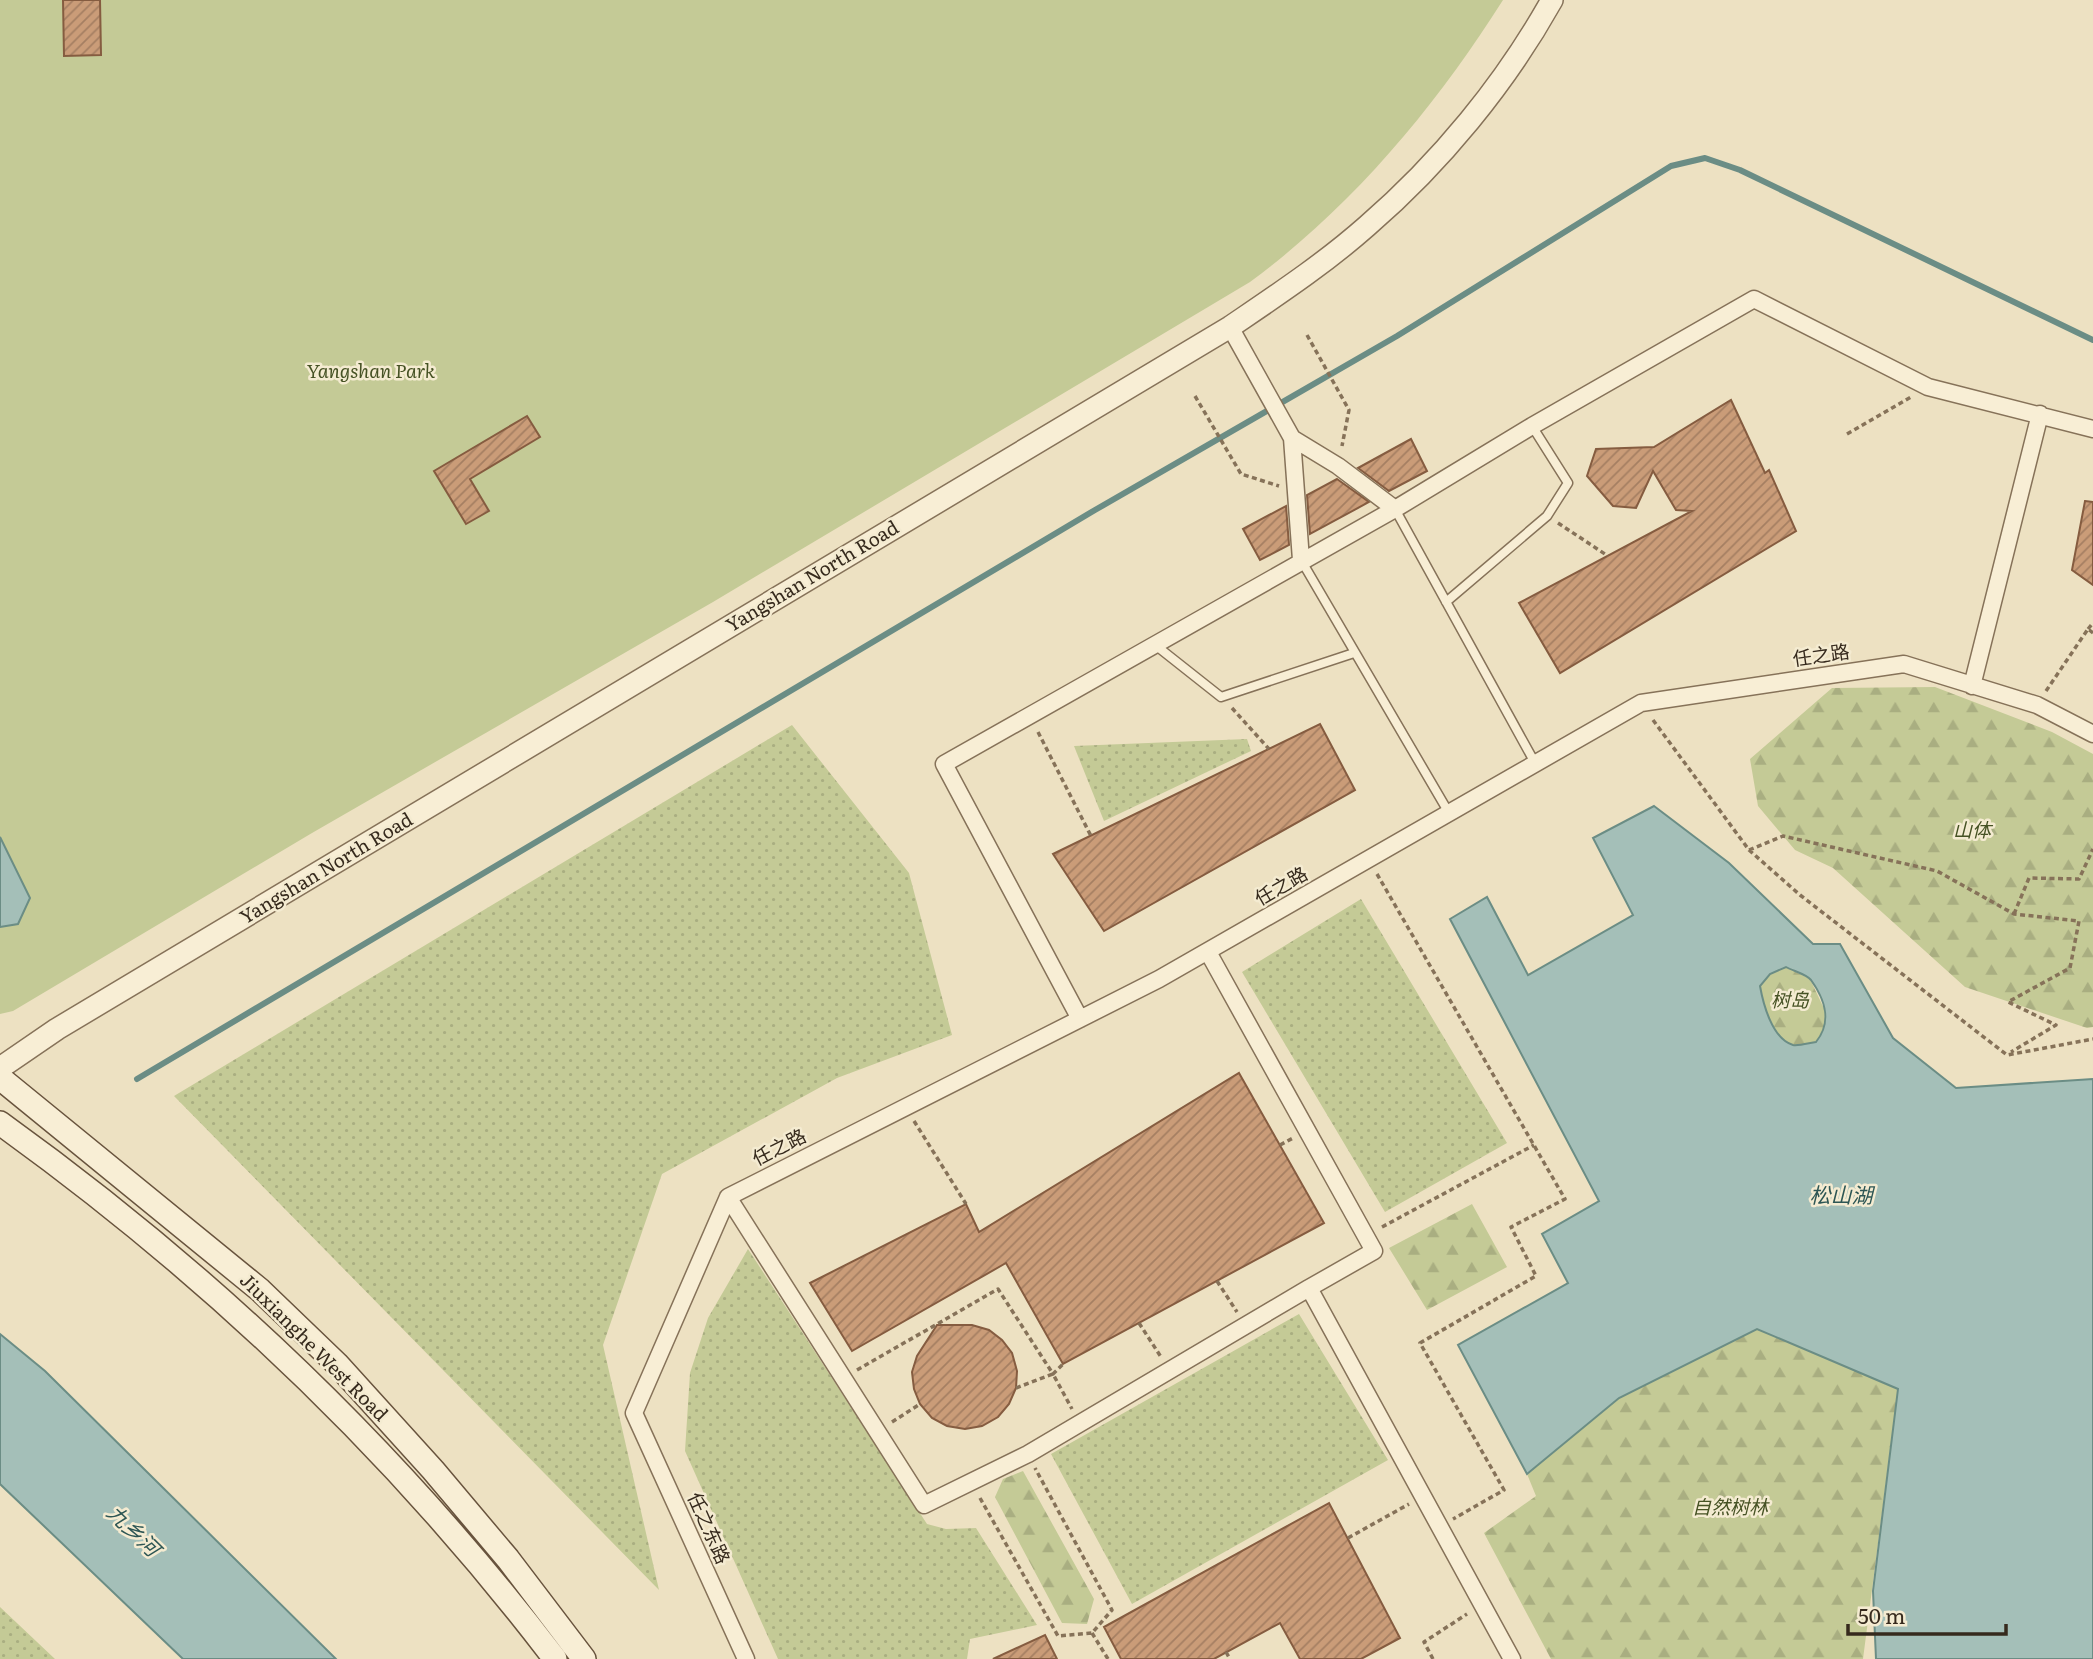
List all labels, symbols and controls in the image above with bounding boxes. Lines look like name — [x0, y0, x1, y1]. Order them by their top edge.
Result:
park label: Yangshan Park — [307, 356, 436, 384]
street label: Yangshan North Road — [720, 512, 904, 638]
street label: 任之路 — [1791, 636, 1851, 672]
street label: Yangshan North Road — [234, 804, 418, 930]
park label: 山体 — [1953, 815, 1994, 843]
street label: 任之路 — [1249, 859, 1312, 912]
park label: 树岛 — [1771, 985, 1810, 1013]
street label: 任之路 — [747, 1121, 810, 1172]
water label: 松山湖 — [1810, 1178, 1875, 1209]
street label: Jiuxianghe West Road — [234, 1266, 395, 1427]
street label: 任之东路 — [682, 1487, 738, 1568]
park label: 自然树林 — [1692, 1492, 1770, 1520]
water label: 九乡河 — [101, 1496, 171, 1565]
scale bar — [1848, 1592, 2006, 1636]
text: 50 m — [1858, 1599, 1905, 1630]

